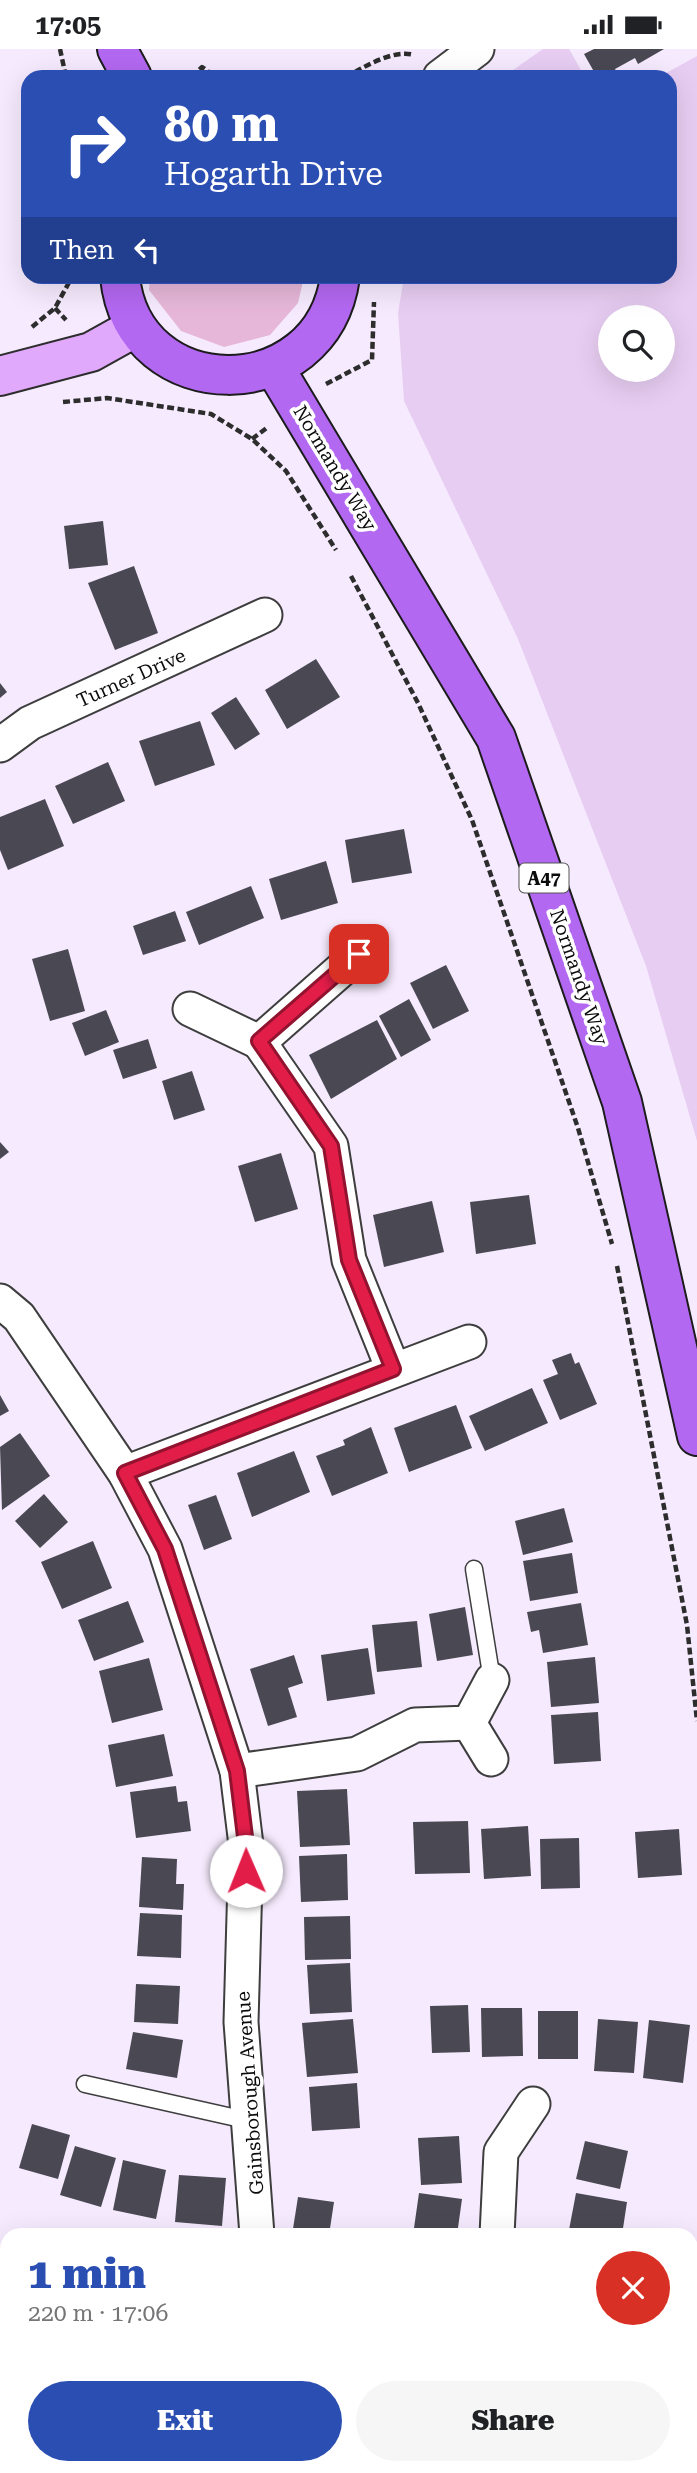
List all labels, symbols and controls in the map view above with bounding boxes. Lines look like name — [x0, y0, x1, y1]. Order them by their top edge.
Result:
text: 17:05 — [35, 10, 101, 40]
text: 80 m — [164, 96, 279, 153]
icon: right — [49, 98, 140, 189]
text: Hogarth Drive — [164, 155, 383, 193]
icon: left — [128, 231, 166, 269]
text: Then — [49, 235, 114, 265]
map controls — [598, 305, 675, 382]
button: search — [598, 305, 675, 382]
street label: Normandy Way — [289, 401, 382, 535]
street label: Turner Drive — [73, 644, 189, 712]
road number: A47 — [520, 863, 568, 893]
street label: Normandy Way — [545, 906, 613, 1049]
pin — [329, 924, 389, 984]
icon: arrive — [340, 935, 378, 973]
position arrow — [209, 1834, 283, 1908]
street label: Gainsborough Avenue — [231, 1991, 269, 2195]
text: 1 min — [28, 2249, 146, 2298]
button: close — [596, 2251, 670, 2325]
text: 220 m · 17:06 — [28, 2300, 168, 2327]
button: Exit — [28, 2381, 342, 2461]
button: Share — [356, 2381, 670, 2461]

